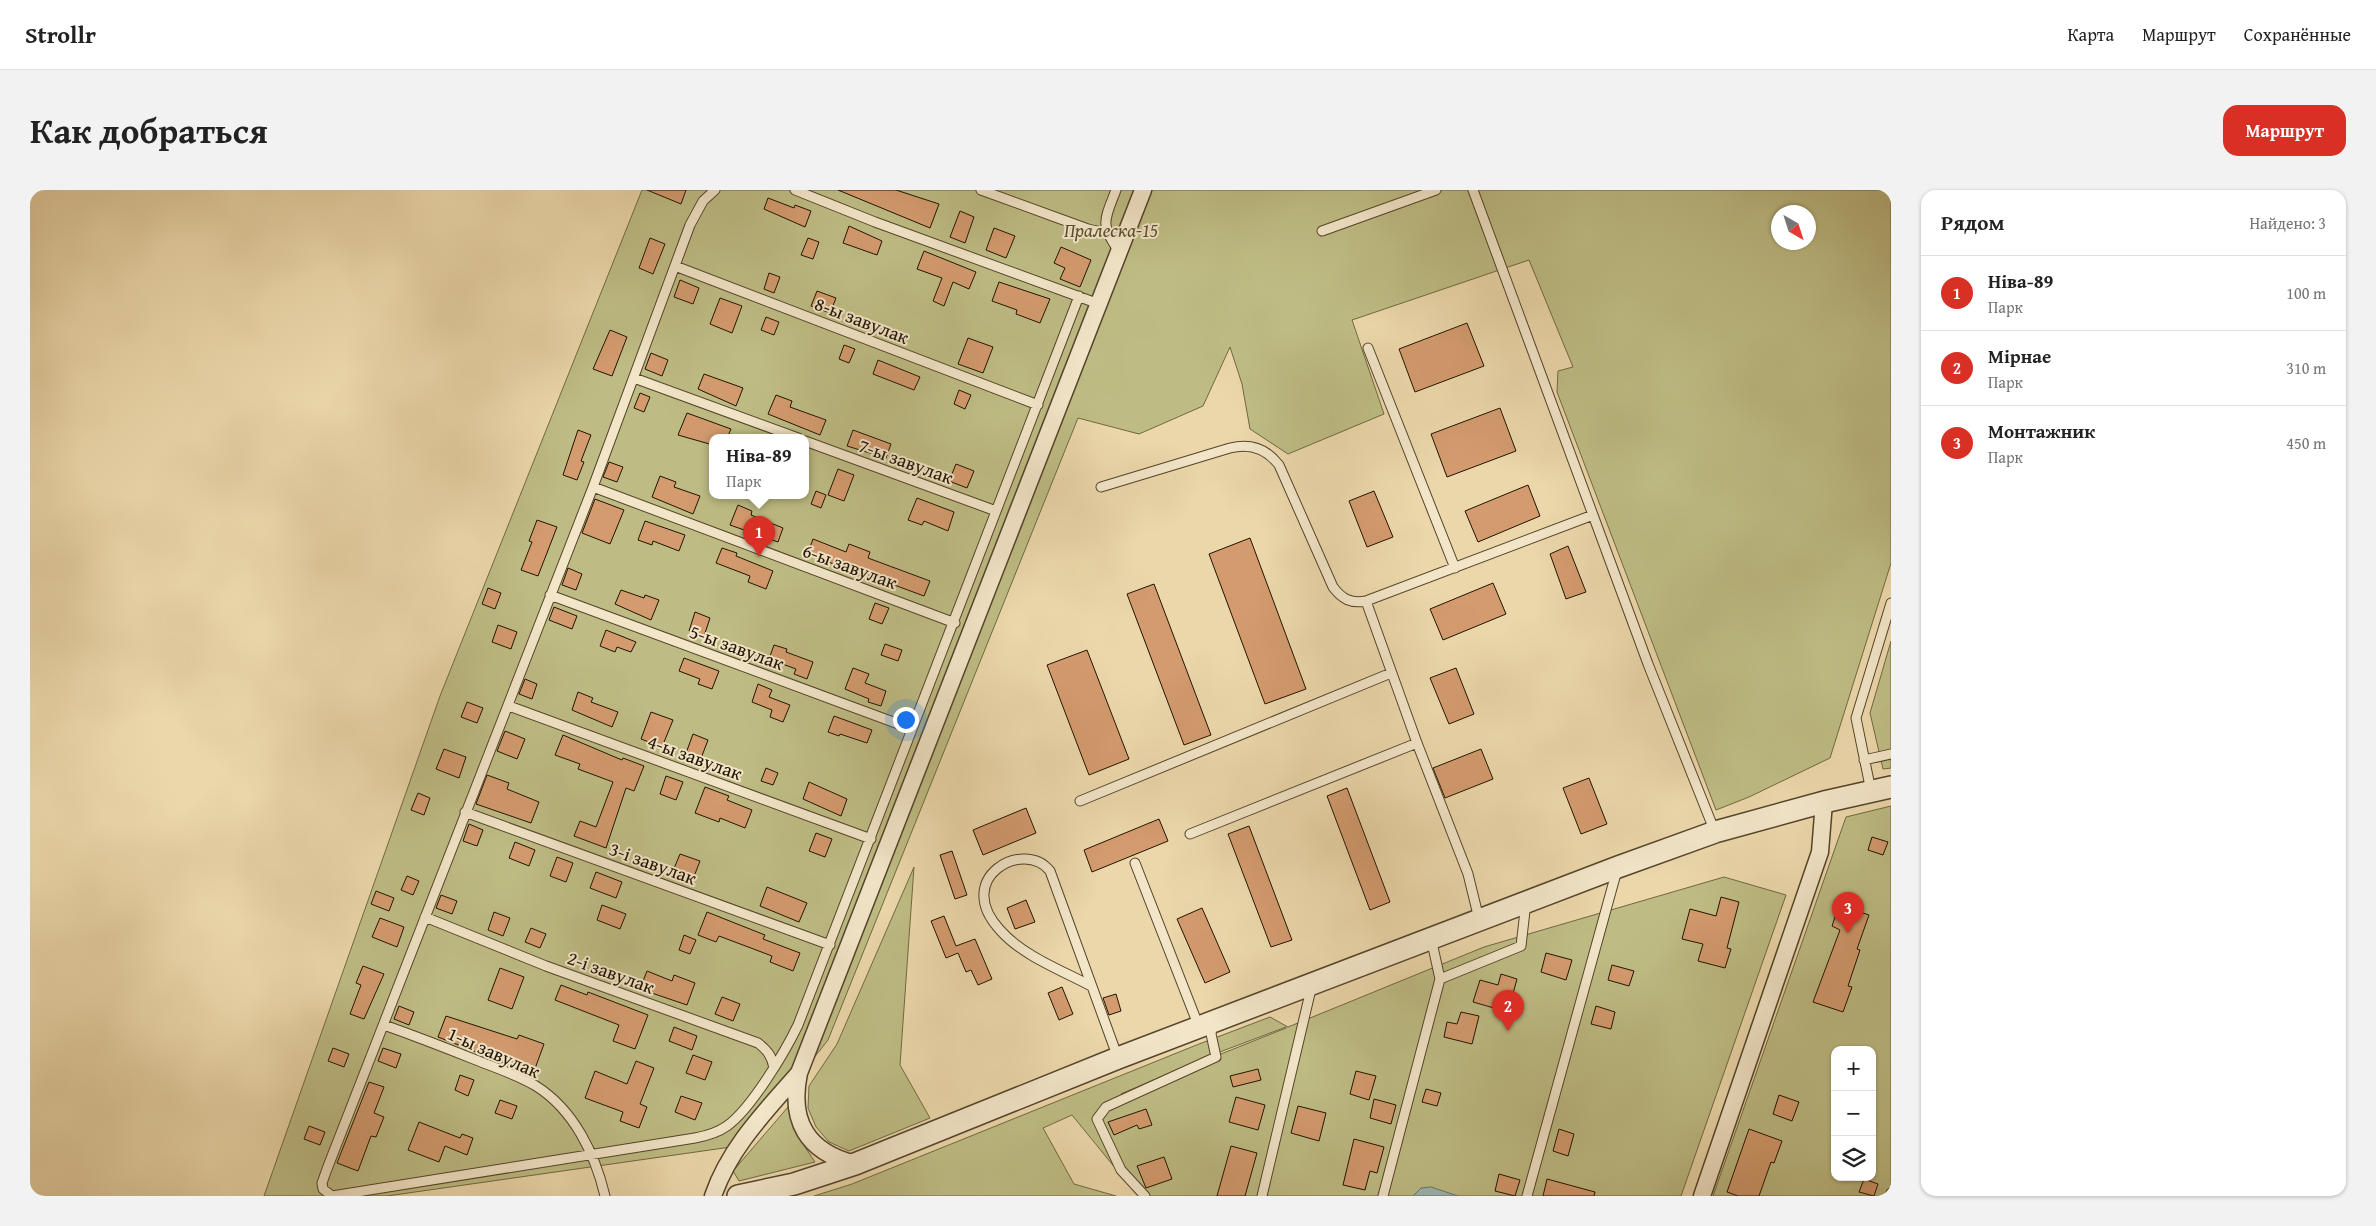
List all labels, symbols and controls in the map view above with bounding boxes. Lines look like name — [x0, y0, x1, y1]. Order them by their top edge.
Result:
text: Strollr — [25, 17, 96, 52]
text: Карта — [2068, 21, 2114, 48]
text: Маршрут — [2142, 21, 2216, 48]
text: Сохранённые — [2244, 21, 2351, 48]
text: Как добраться — [30, 105, 268, 156]
button: Маршрут — [2223, 105, 2346, 156]
north arrow — [1771, 205, 1816, 250]
text: Рядом — [1941, 207, 2004, 238]
text: Найдено: 3 — [2249, 211, 2326, 235]
park label: Пралеска-15 — [1064, 216, 1158, 244]
text: Ніва-89 — [1988, 267, 2053, 295]
text: 1 — [1953, 281, 1961, 305]
text: 100 m — [2286, 281, 2326, 305]
street label: 8-ы завулак — [811, 289, 913, 351]
text: Парк — [1988, 295, 2023, 319]
text: Мірнае — [1988, 342, 2051, 370]
text: 2 — [1953, 356, 1961, 380]
text: 310 m — [2286, 356, 2326, 380]
text: Парк — [1988, 370, 2023, 394]
text: Монтажник — [1988, 417, 2095, 445]
street label: 7-ы завулак — [855, 431, 957, 491]
text: 3 — [1953, 431, 1961, 455]
text: 450 m — [2286, 431, 2326, 455]
popup — [709, 434, 809, 499]
text: Ніва-89 — [726, 441, 792, 469]
text: Парк — [1988, 445, 2023, 469]
text: Парк — [726, 469, 761, 493]
pin: 1 — [743, 516, 775, 557]
street label: 6-ы завулак — [799, 536, 901, 596]
street label: 5-ы завулак — [686, 617, 788, 677]
your location — [893, 707, 919, 733]
street label: 4-ы завулак — [644, 727, 746, 787]
street label: 3-і завулак — [606, 834, 701, 892]
pin: 3 — [1832, 892, 1864, 933]
street label: 2-і завулак — [564, 943, 659, 1001]
pin: 2 — [1492, 990, 1524, 1031]
street label: 1-ы завулак — [443, 1019, 545, 1085]
map controls — [1831, 1046, 1876, 1181]
button: + — [1831, 1046, 1876, 1091]
button: − — [1831, 1091, 1876, 1136]
button: layers — [1831, 1136, 1876, 1181]

